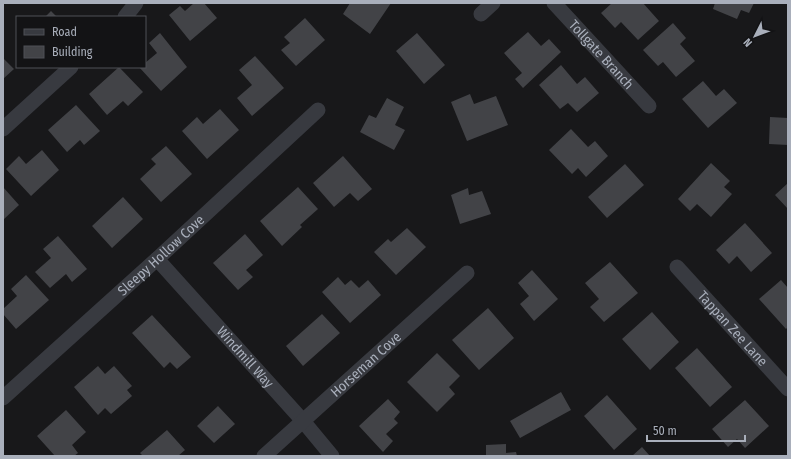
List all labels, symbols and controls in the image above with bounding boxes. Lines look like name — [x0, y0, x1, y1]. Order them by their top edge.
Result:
legend — [16, 16, 146, 68]
north arrow — [735, 16, 775, 56]
street label: Tollgate Branch — [565, 17, 637, 93]
text: Road — [52, 25, 77, 39]
text: N — [741, 36, 755, 49]
text: Building — [52, 45, 93, 59]
street label: Sleepy Hollow Cove — [114, 211, 208, 299]
street label: Tappan Zee Lane — [694, 288, 771, 370]
street label: Windmill Way — [213, 323, 278, 392]
street label: Horseman Cove — [327, 328, 405, 401]
scale bar — [647, 417, 745, 443]
text: 50 m — [653, 424, 677, 438]

